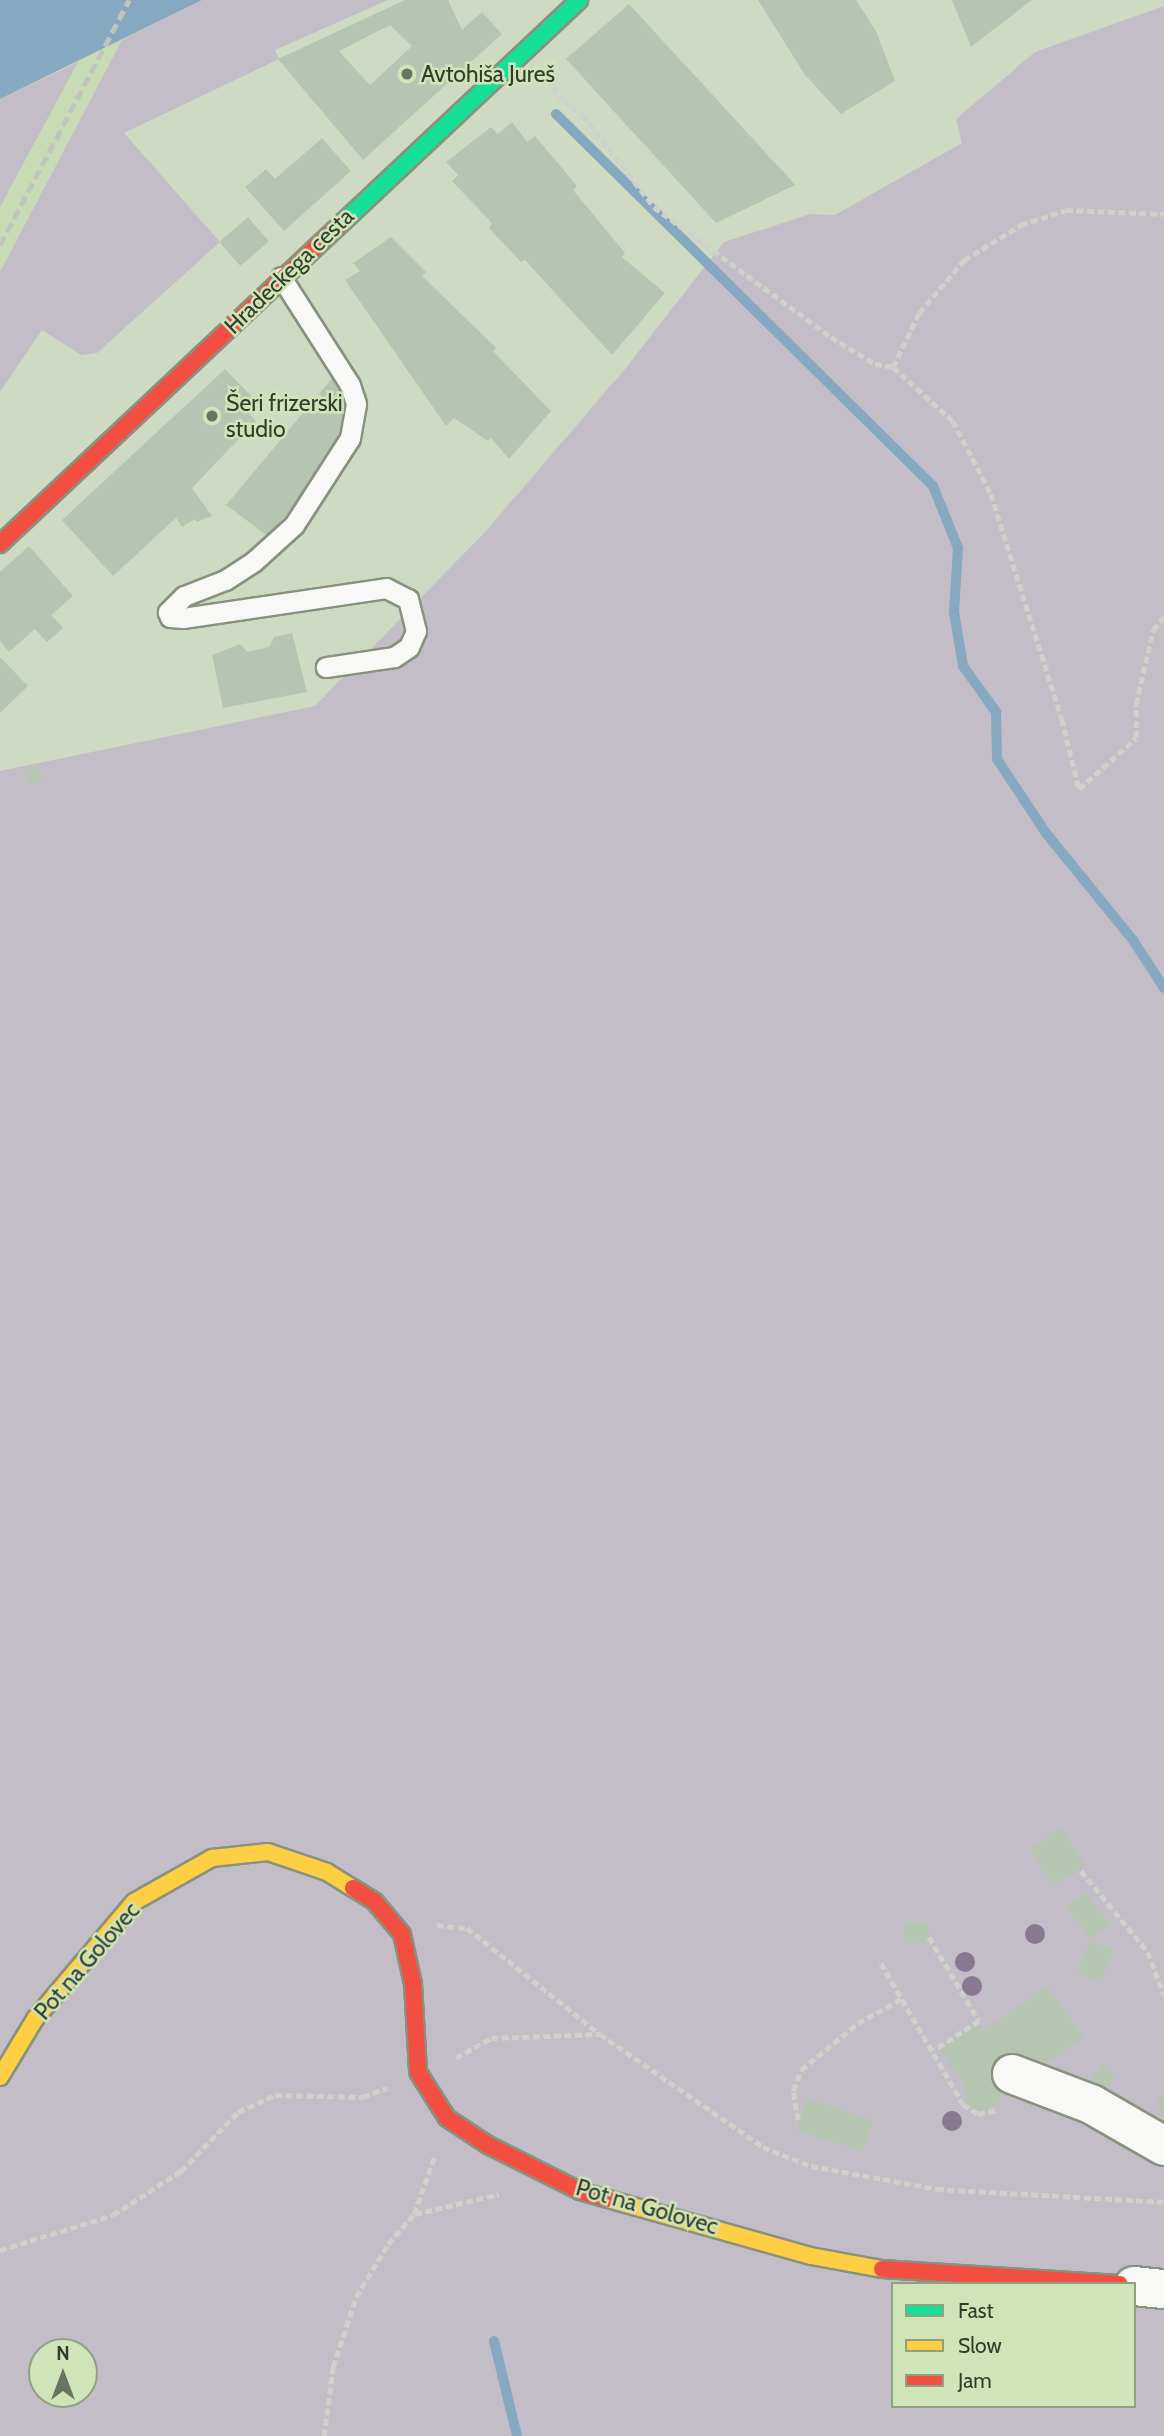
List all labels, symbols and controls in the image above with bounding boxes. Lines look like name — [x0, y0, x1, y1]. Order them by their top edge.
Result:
place label: Avtohiša Jureš — [421, 60, 555, 88]
marker: Avtohiša Jureš — [399, 66, 415, 82]
street label: Hradeckega cesta — [219, 202, 359, 340]
place label: Šeri frizerski studio — [226, 389, 343, 443]
marker: Šeri frizerski studio — [204, 408, 220, 424]
street label: Pot na Golovec — [29, 1897, 145, 2025]
street label: Pot na Golovec — [573, 2174, 721, 2240]
legend — [891, 2282, 1136, 2408]
text: Fast — [958, 2298, 994, 2323]
text: Slow — [958, 2333, 1002, 2358]
north arrow — [28, 2338, 98, 2408]
text: N — [56, 2342, 70, 2365]
text: Jam — [958, 2368, 992, 2393]

